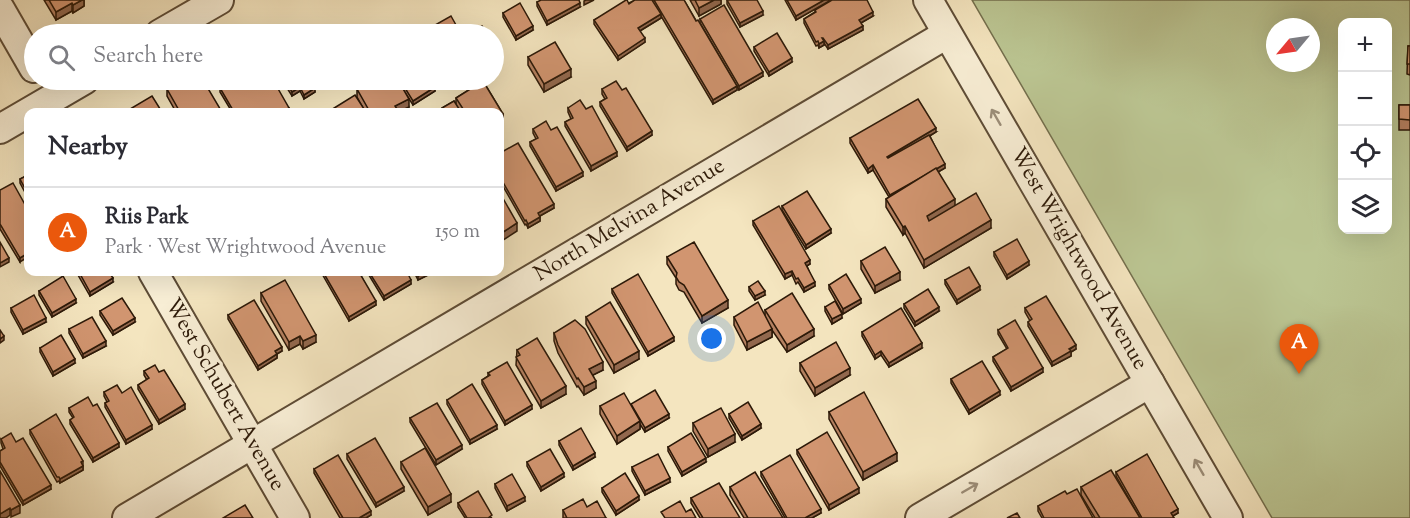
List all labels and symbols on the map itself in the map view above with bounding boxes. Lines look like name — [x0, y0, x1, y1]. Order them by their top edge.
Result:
north arrow — [1266, 18, 1320, 72]
one-way arrow — [990, 109, 1002, 126]
street label: West Wrightwood Avenue — [1001, 142, 1155, 376]
street label: North Melvina Avenue — [528, 151, 732, 291]
street label: West Schubert Avenue — [156, 293, 292, 497]
your location — [697, 324, 726, 353]
pin: A — [1280, 324, 1318, 374]
one-way arrow — [1193, 459, 1205, 476]
one-way arrow — [962, 482, 979, 494]

